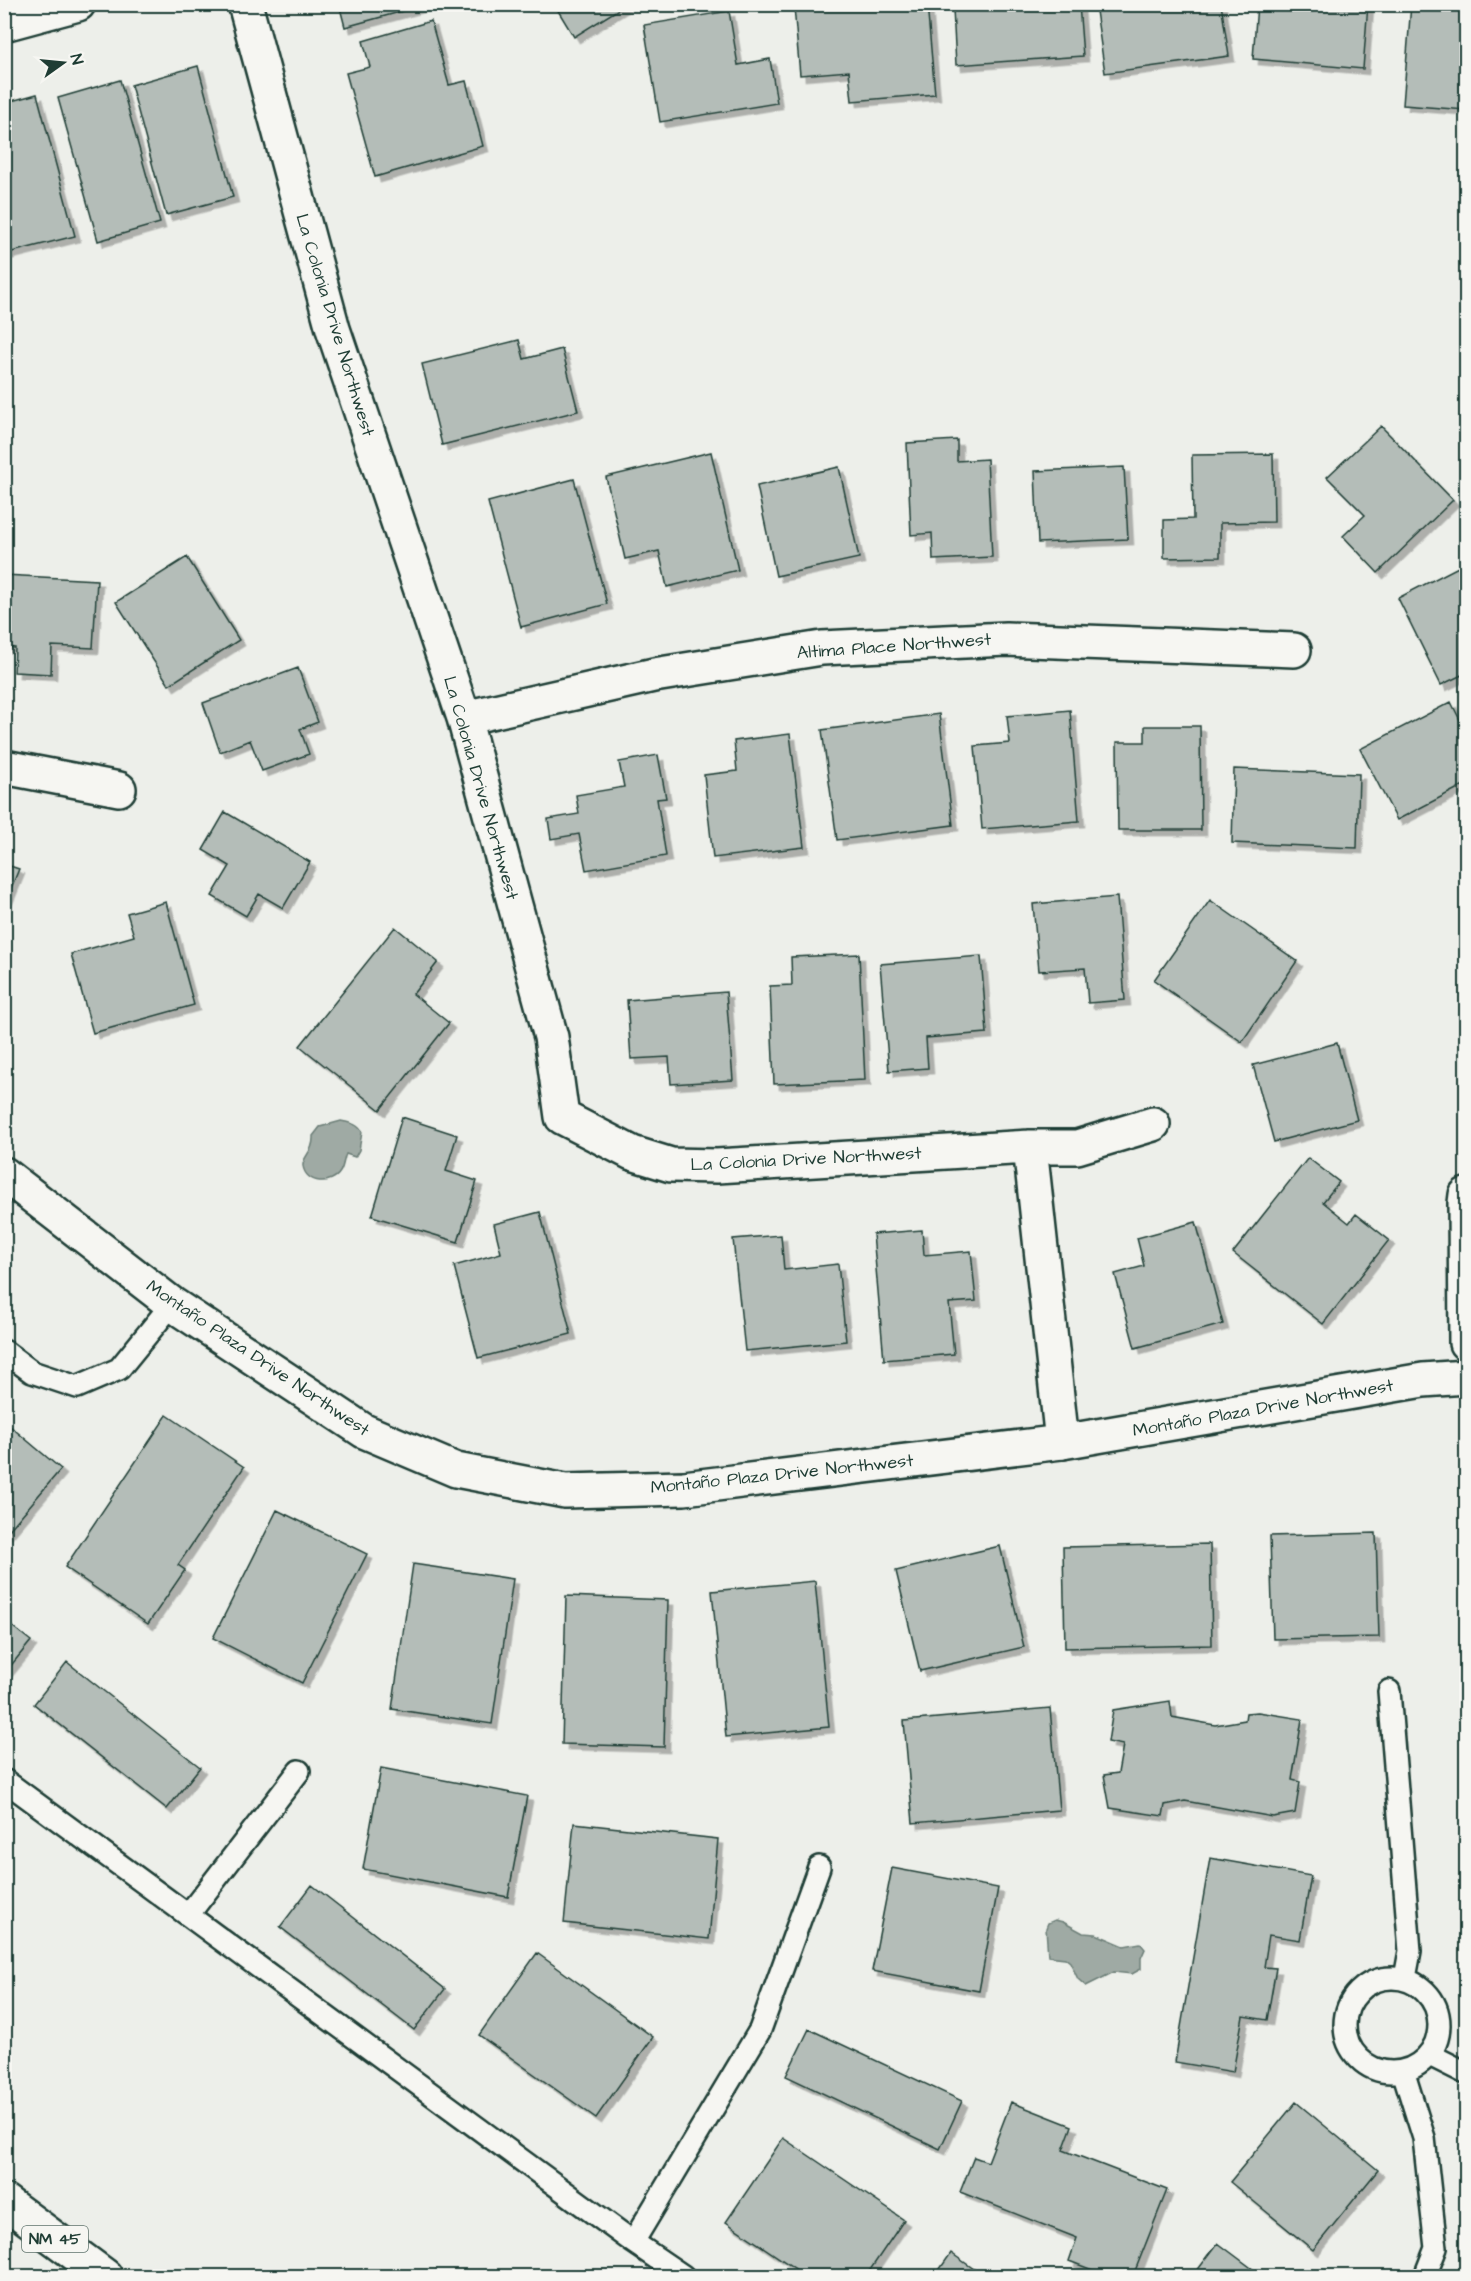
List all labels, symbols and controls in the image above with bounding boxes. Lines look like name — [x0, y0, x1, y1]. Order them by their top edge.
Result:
north arrow — [33, 33, 93, 93]
text: N — [65, 52, 88, 67]
street label: La Colonia Drive Northwest — [289, 211, 381, 440]
street label: Altima Place Northwest — [796, 627, 993, 665]
street label: La Colonia Drive Northwest — [437, 673, 525, 903]
street label: La Colonia Drive Northwest — [690, 1140, 923, 1178]
street label: Montaño Plaza Drive Northwest — [141, 1274, 375, 1443]
street label: Montaño Plaza Drive Northwest — [1131, 1373, 1396, 1443]
street label: Montaño Plaza Drive Northwest — [649, 1448, 915, 1500]
road number: NM 45 — [22, 2226, 88, 2252]

